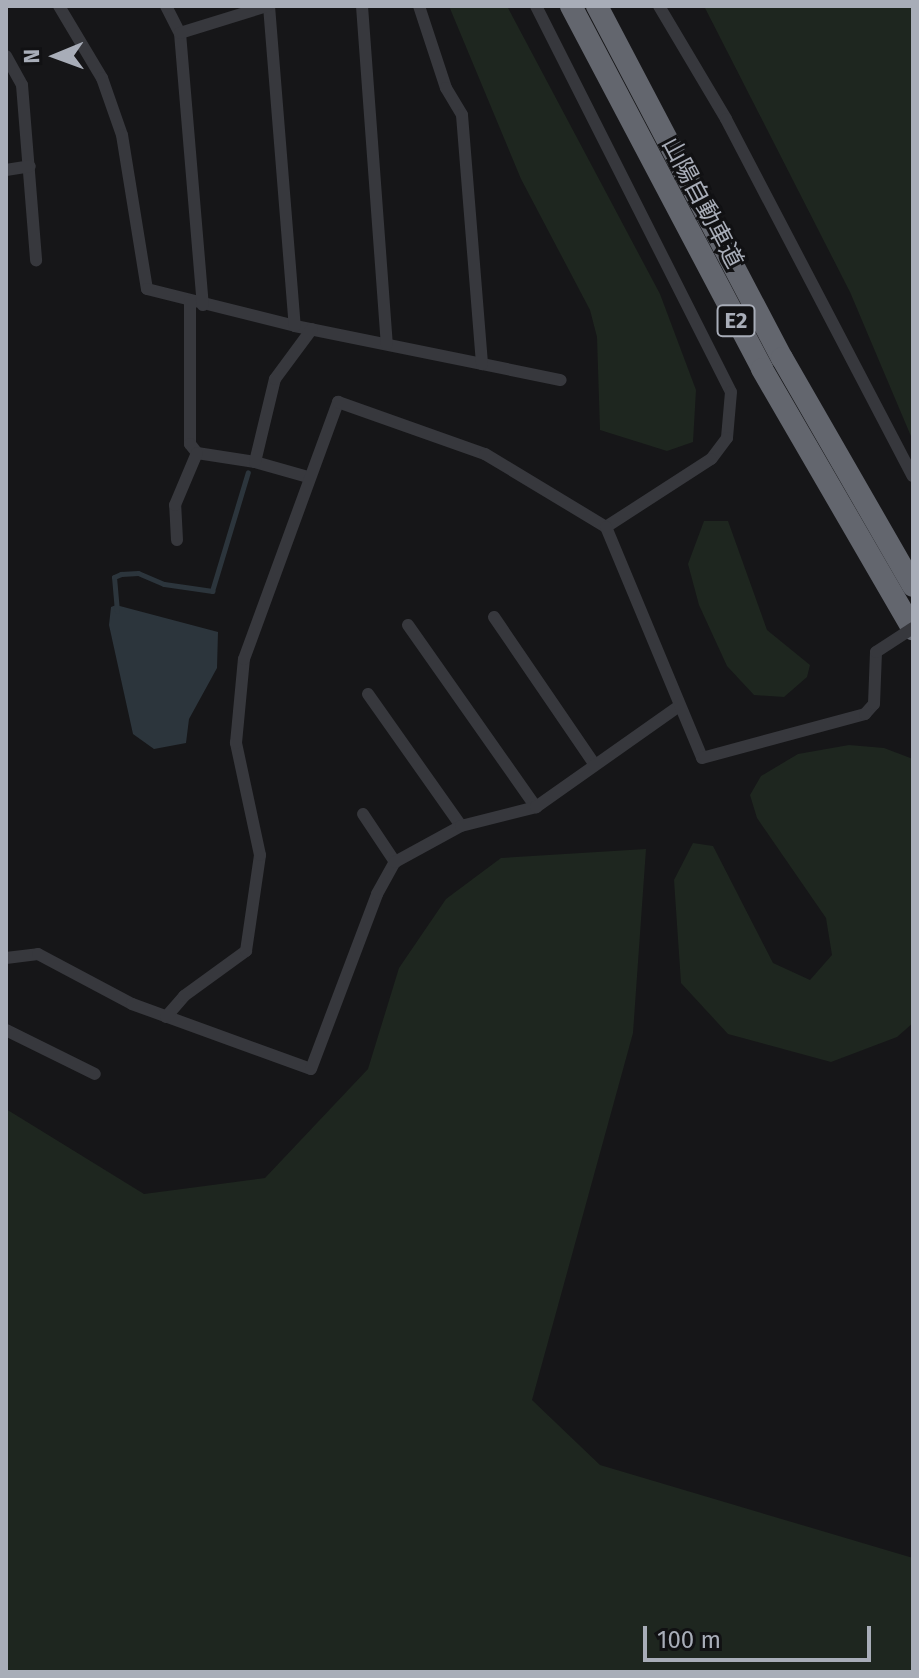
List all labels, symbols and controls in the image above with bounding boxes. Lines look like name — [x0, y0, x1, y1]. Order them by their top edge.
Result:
north arrow — [16, 16, 96, 96]
text: N — [18, 49, 45, 64]
street label: 山陽自動車道 — [655, 133, 749, 273]
road number: E2 — [716, 303, 756, 339]
scale bar — [647, 1610, 875, 1660]
text: 100 m — [657, 1626, 721, 1654]

